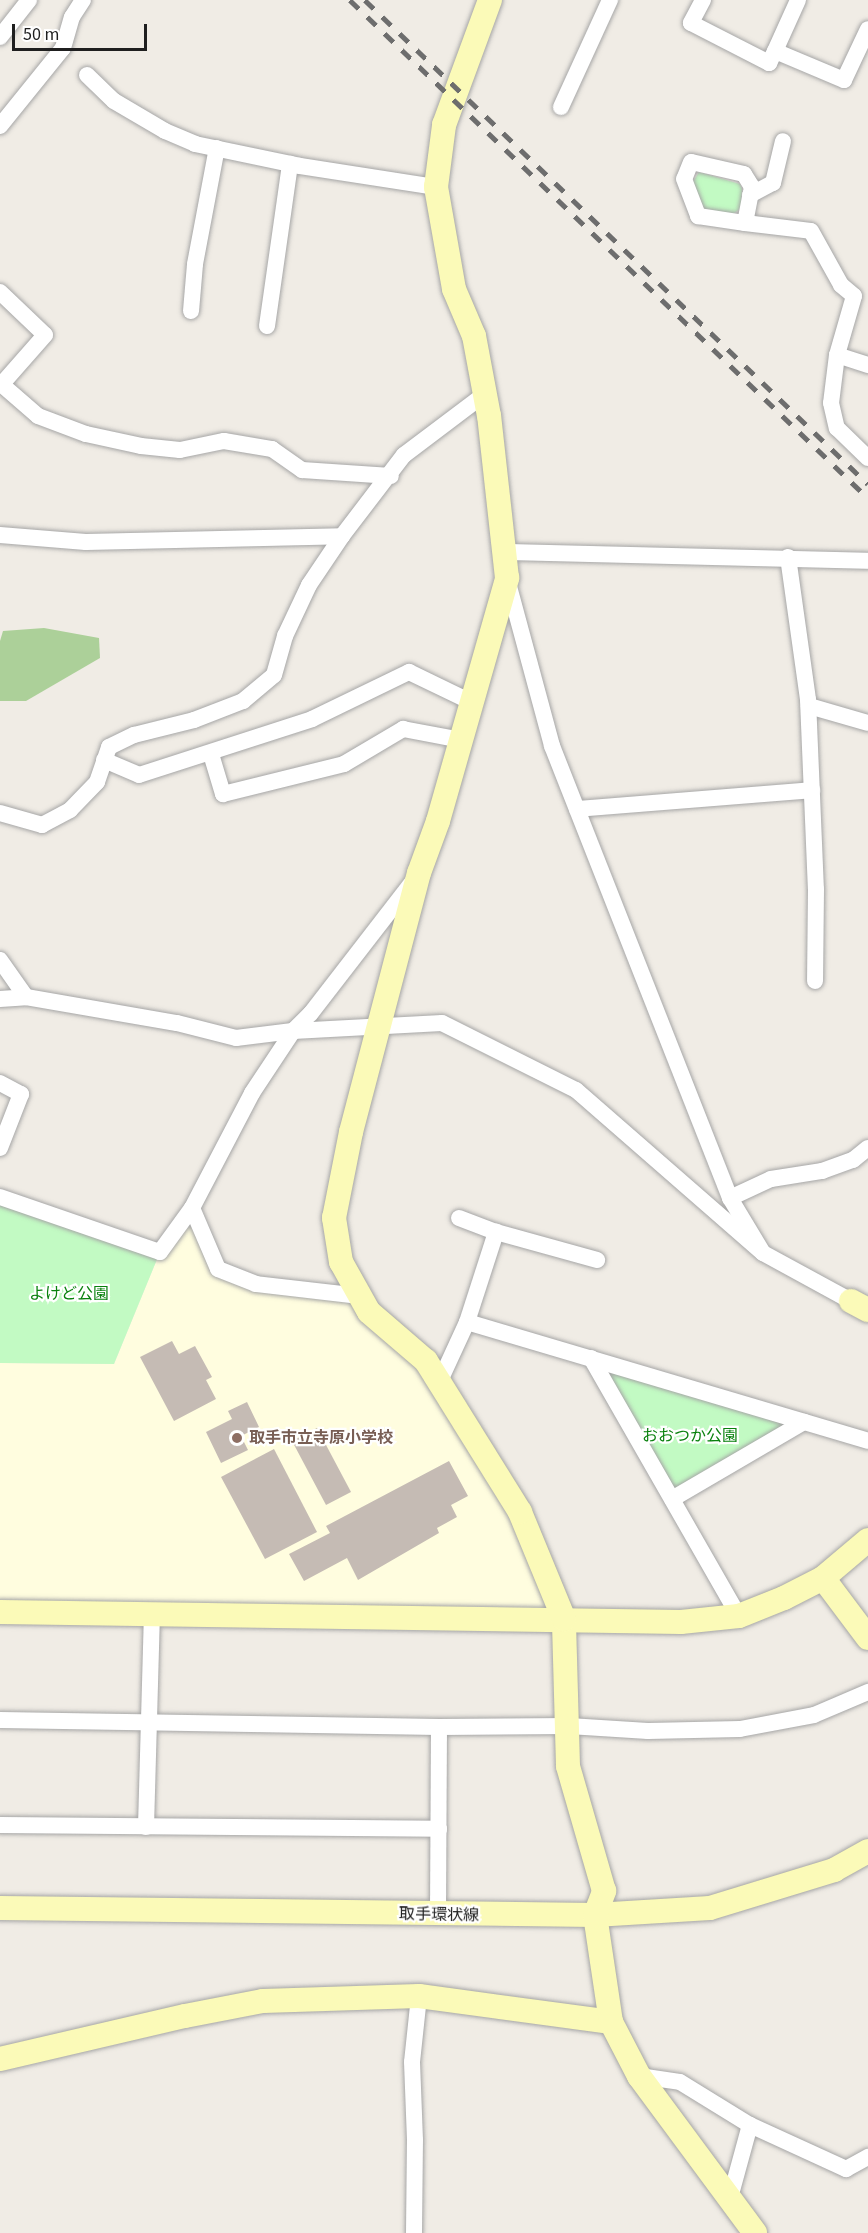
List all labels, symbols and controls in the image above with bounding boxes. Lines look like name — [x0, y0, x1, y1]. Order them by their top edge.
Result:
scale bar — [15, 12, 150, 50]
text: 50 m — [23, 22, 59, 47]
park label: よけど公園 — [29, 1284, 109, 1304]
park label: おおつか公園 — [642, 1426, 738, 1446]
place label: 取手市立寺原小学校 — [249, 1428, 393, 1448]
marker: 取手市立寺原小学校 — [230, 1431, 244, 1445]
street label: 取手環状線 — [399, 1905, 479, 1925]

